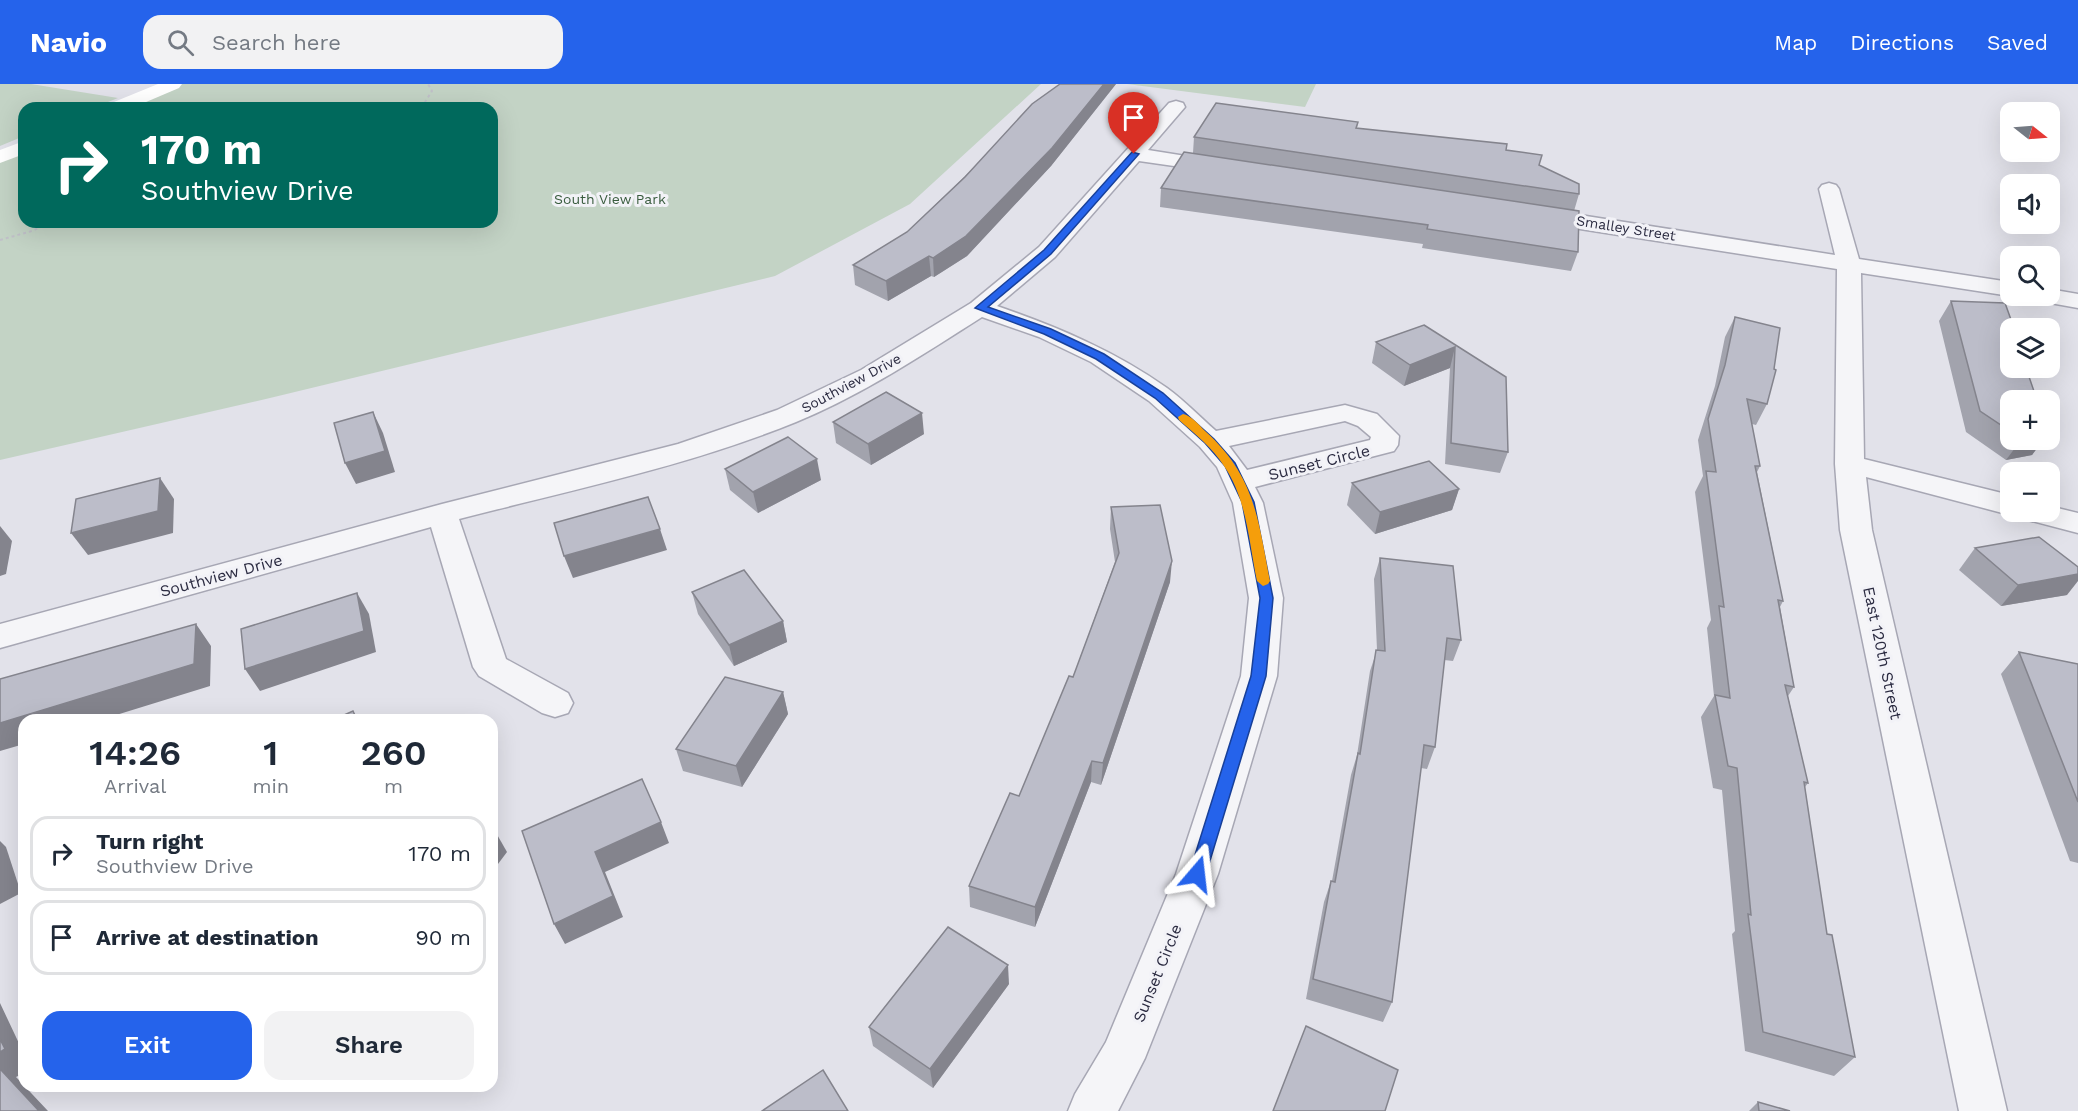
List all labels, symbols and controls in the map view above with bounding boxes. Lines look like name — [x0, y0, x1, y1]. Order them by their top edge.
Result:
search box — [143, 15, 563, 69]
text: Navio — [30, 26, 107, 59]
icon: search — [164, 26, 197, 59]
text: Search here — [212, 30, 341, 55]
text: Map — [1774, 30, 1817, 55]
text: Directions — [1850, 30, 1954, 55]
text: Saved — [1987, 30, 2048, 55]
pin — [1108, 92, 1159, 154]
icon: arrive — [1117, 101, 1150, 134]
north arrow — [2000, 102, 2060, 162]
map controls — [2000, 102, 2060, 522]
text: 170 m — [141, 125, 262, 174]
icon: right — [42, 126, 120, 204]
button: sound — [2000, 174, 2060, 234]
text: Southview Drive — [141, 175, 354, 207]
park label: South View Park — [554, 191, 666, 207]
street label: Smalley Street — [1575, 212, 1677, 244]
button: search — [2000, 246, 2060, 306]
button: layers — [2000, 318, 2060, 378]
street label: Southview Drive — [799, 350, 903, 416]
button: + — [2000, 390, 2060, 450]
street label: Sunset Circle — [1266, 441, 1372, 484]
button: − — [2000, 462, 2060, 522]
street label: Southview Drive — [158, 550, 284, 601]
street label: East 120th Street — [1859, 585, 1906, 722]
text: 14:26 — [89, 732, 181, 774]
text: 1 — [263, 732, 278, 774]
text: 260 — [360, 732, 427, 774]
text: Arrival — [104, 774, 166, 798]
text: min — [252, 774, 289, 798]
text: m — [384, 774, 403, 798]
text: Turn right — [96, 829, 203, 854]
icon: right — [45, 837, 78, 870]
text: 170 m — [408, 841, 471, 866]
position arrow — [1165, 842, 1229, 906]
text: Southview Drive — [96, 854, 254, 878]
icon: arrive — [45, 921, 78, 954]
street label: Sunset Circle — [1129, 921, 1186, 1025]
text: Arrive at destination — [96, 925, 319, 950]
text: 90 m — [415, 925, 471, 950]
button: Exit — [42, 1011, 252, 1080]
button: Share — [264, 1011, 474, 1080]

